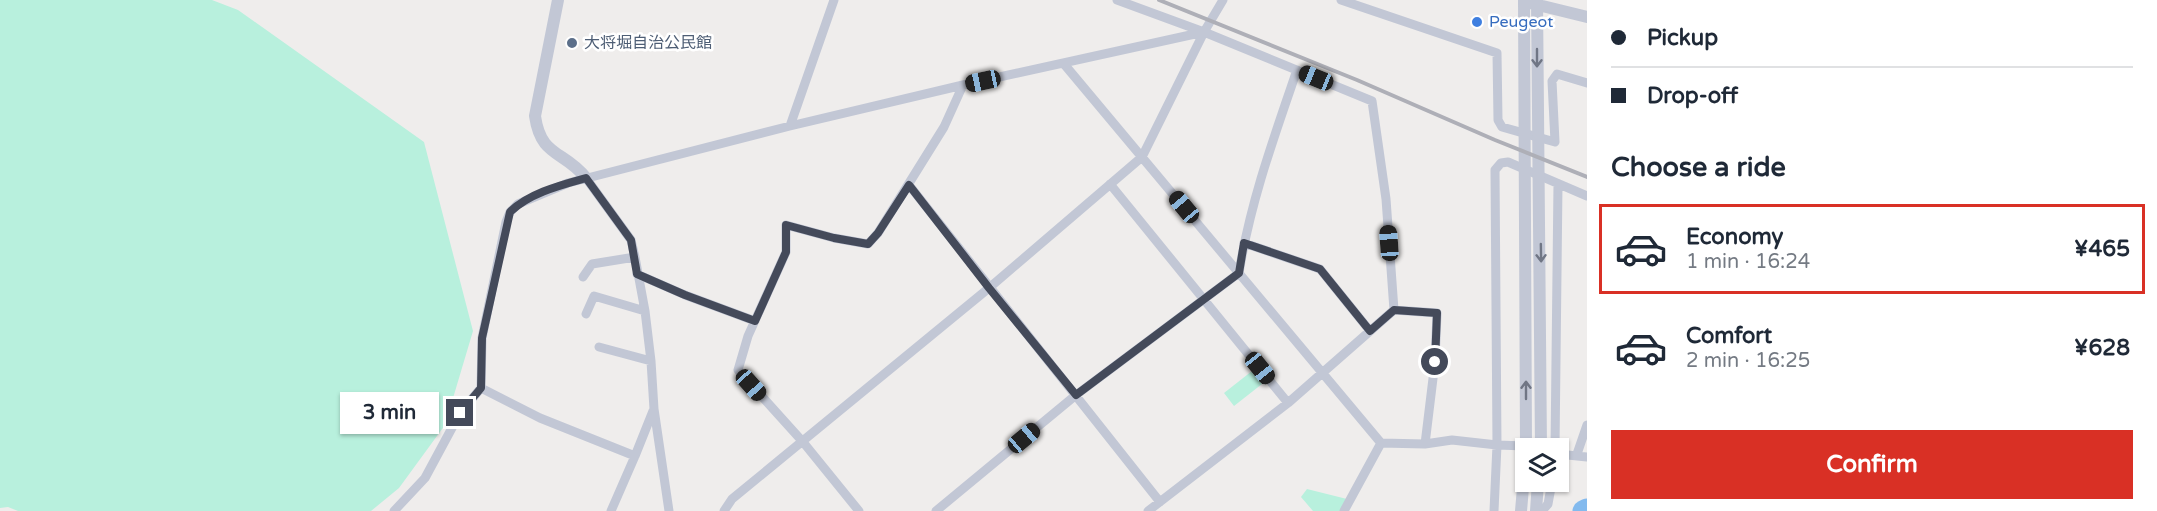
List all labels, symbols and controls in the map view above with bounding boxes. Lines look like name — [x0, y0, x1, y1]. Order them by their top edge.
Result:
place label: Peugeot — [1489, 12, 1553, 32]
marker: Peugeot — [1470, 15, 1484, 29]
text: Pickup — [1647, 25, 1718, 51]
place label: 大将堀自治公民館 — [584, 33, 712, 53]
marker: 大将堀自治公民館 — [565, 36, 579, 50]
one-way arrow — [1532, 48, 1543, 68]
car — [1296, 63, 1336, 93]
car — [964, 68, 1002, 94]
text: Drop-off — [1647, 83, 1738, 109]
text: Choose a ride — [1611, 151, 1786, 184]
car — [1166, 187, 1202, 227]
icon: car — [1614, 222, 1668, 276]
car — [1379, 224, 1399, 262]
text: Economy — [1686, 224, 1783, 250]
text: ¥465 — [2074, 236, 2130, 262]
one-way arrow — [1535, 243, 1547, 263]
text: 1 min · 16:24 — [1686, 250, 1810, 274]
icon: car — [1614, 321, 1668, 375]
text: Comfort — [1686, 323, 1772, 349]
text: ¥628 — [2074, 335, 2130, 361]
car — [1242, 348, 1278, 388]
route start — [1421, 348, 1448, 375]
text: 2 min · 16:25 — [1686, 349, 1810, 373]
car — [732, 366, 770, 404]
one-way arrow — [1520, 381, 1532, 401]
callout: 3 min — [340, 392, 439, 434]
route end — [446, 399, 473, 426]
text: 3 min — [363, 401, 416, 425]
car — [1004, 420, 1044, 456]
button: Confirm — [1611, 430, 2133, 499]
map controls — [1515, 438, 1569, 492]
button: layers — [1515, 438, 1569, 492]

